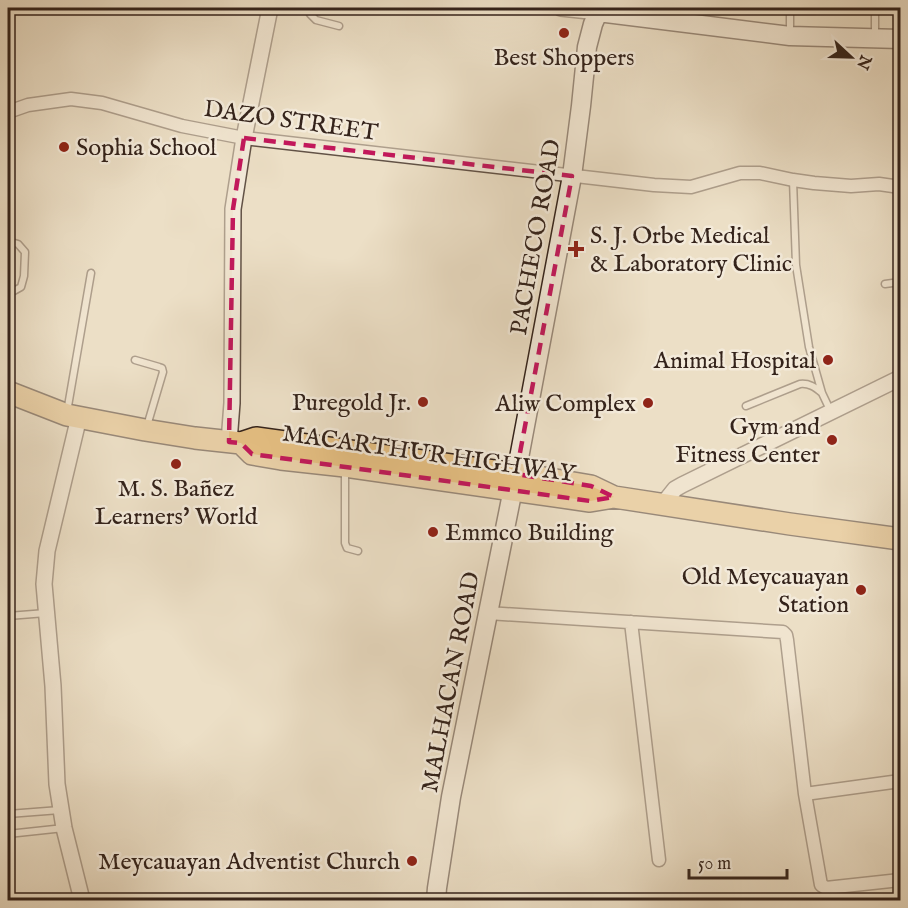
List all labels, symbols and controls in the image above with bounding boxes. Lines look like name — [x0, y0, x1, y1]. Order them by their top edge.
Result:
marker: Best Shoppers — [557, 26, 571, 40]
north arrow — [821, 27, 881, 87]
place label: Best Shoppers — [493, 43, 635, 74]
text: N — [851, 51, 875, 72]
street label: DAZO STREET — [202, 94, 380, 149]
place label: Sophia School — [76, 133, 217, 164]
street label: PACHECO ROAD — [504, 137, 569, 338]
marker: Sophia School — [57, 140, 71, 154]
place label: S. J. Orbe Medical & Laboratory Clinic — [590, 221, 792, 280]
marker: S. J. Orbe Medical & Laboratory Clinic — [567, 240, 585, 258]
place label: Animal Hospital — [653, 346, 816, 377]
marker: Animal Hospital — [821, 353, 835, 367]
place label: Puregold Jr. — [292, 388, 411, 419]
place label: Aliw Complex — [494, 389, 636, 420]
marker: Puregold Jr. — [416, 395, 430, 409]
marker: Aliw Complex — [641, 396, 655, 410]
place label: Gym and Fitness Center — [675, 412, 820, 471]
street label: MACARTHUR HIGHWAY — [280, 419, 579, 491]
marker: Gym and Fitness Center — [825, 433, 839, 447]
marker: M. S. Bañez Learners' World — [169, 457, 183, 471]
place label: M. S. Bañez Learners' World — [95, 474, 258, 533]
place label: Emmco Building — [445, 518, 614, 549]
marker: Emmco Building — [426, 525, 440, 539]
place label: Old Meycauayan Station — [682, 562, 849, 621]
street label: MALHACAN ROAD — [415, 569, 488, 795]
marker: Old Meycauayan Station — [854, 583, 868, 597]
scale bar — [689, 842, 786, 880]
place label: Meycauayan Adventist Church — [98, 847, 400, 878]
text: 50 m — [698, 853, 731, 876]
marker: Meycauayan Adventist Church — [405, 854, 419, 868]

